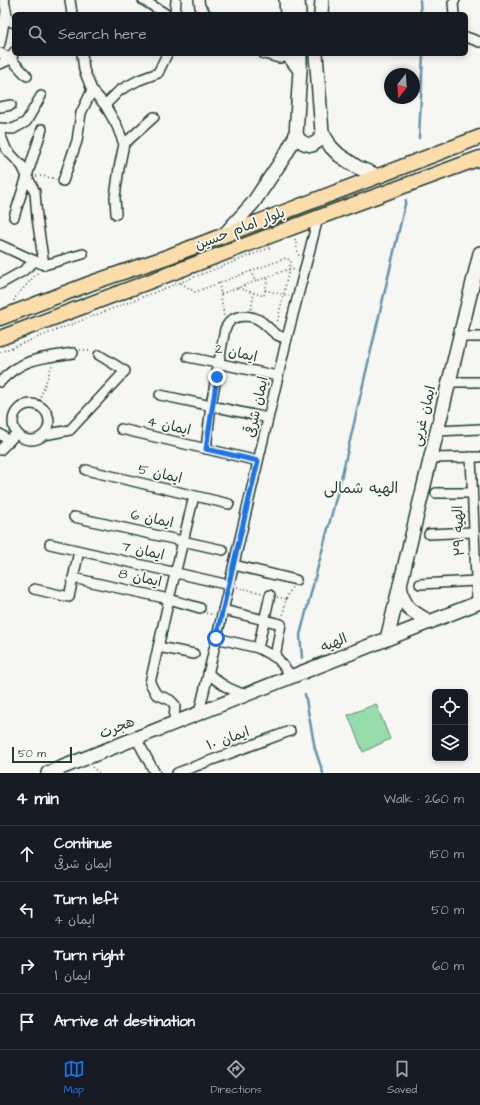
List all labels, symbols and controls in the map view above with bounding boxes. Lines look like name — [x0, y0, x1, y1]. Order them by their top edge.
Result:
search box — [12, 12, 468, 56]
icon: search — [26, 23, 48, 45]
text: Search here — [58, 24, 147, 45]
north arrow — [384, 68, 420, 104]
street label: بلوار امام حسین — [192, 203, 288, 255]
street label: ایمان 2 — [213, 339, 259, 367]
route end — [208, 368, 226, 386]
street label: ایمان شرقی — [240, 374, 274, 440]
street label: ایمان غربی — [407, 383, 441, 449]
street label: ایمان 4 — [145, 411, 193, 441]
street label: ایمان 5 — [136, 459, 184, 489]
district label: الهیه شمالی — [324, 478, 398, 499]
street label: ایمان 6 — [129, 505, 175, 533]
street label: الهیه ۲۹ — [448, 505, 470, 557]
street label: ایمان 7 — [120, 536, 166, 566]
street label: ایمان 8 — [117, 564, 163, 592]
route start — [207, 629, 225, 647]
street label: الهیه — [318, 629, 350, 657]
map controls — [432, 689, 468, 761]
button: locate — [432, 689, 468, 725]
street label: هجرت — [96, 712, 138, 744]
street label: ایمان ۱۰ — [204, 722, 252, 756]
button: layers — [432, 725, 468, 761]
scale bar — [12, 745, 72, 764]
text: 50 m — [18, 746, 46, 761]
text: 4 min — [16, 787, 59, 811]
text: Walk · 260 m — [384, 790, 464, 808]
text: Continue — [54, 833, 112, 854]
icon: ahead — [16, 843, 38, 865]
text: 150 m — [430, 845, 464, 863]
text: ایمان شرقی — [54, 855, 112, 873]
text: Turn left — [54, 889, 118, 910]
icon: left — [16, 899, 38, 921]
text: 50 m — [431, 901, 464, 919]
text: ایمان 4 — [54, 911, 95, 929]
text: Turn right — [54, 945, 125, 966]
icon: right — [16, 955, 38, 977]
text: 60 m — [432, 957, 464, 975]
text: ایمان ۱ — [54, 967, 91, 985]
icon: arrive — [16, 1011, 38, 1033]
text: Arrive at destination — [54, 1011, 195, 1032]
tab: Map — [63, 1058, 85, 1097]
tab: Directions — [210, 1058, 262, 1097]
tab: Saved — [387, 1058, 417, 1097]

